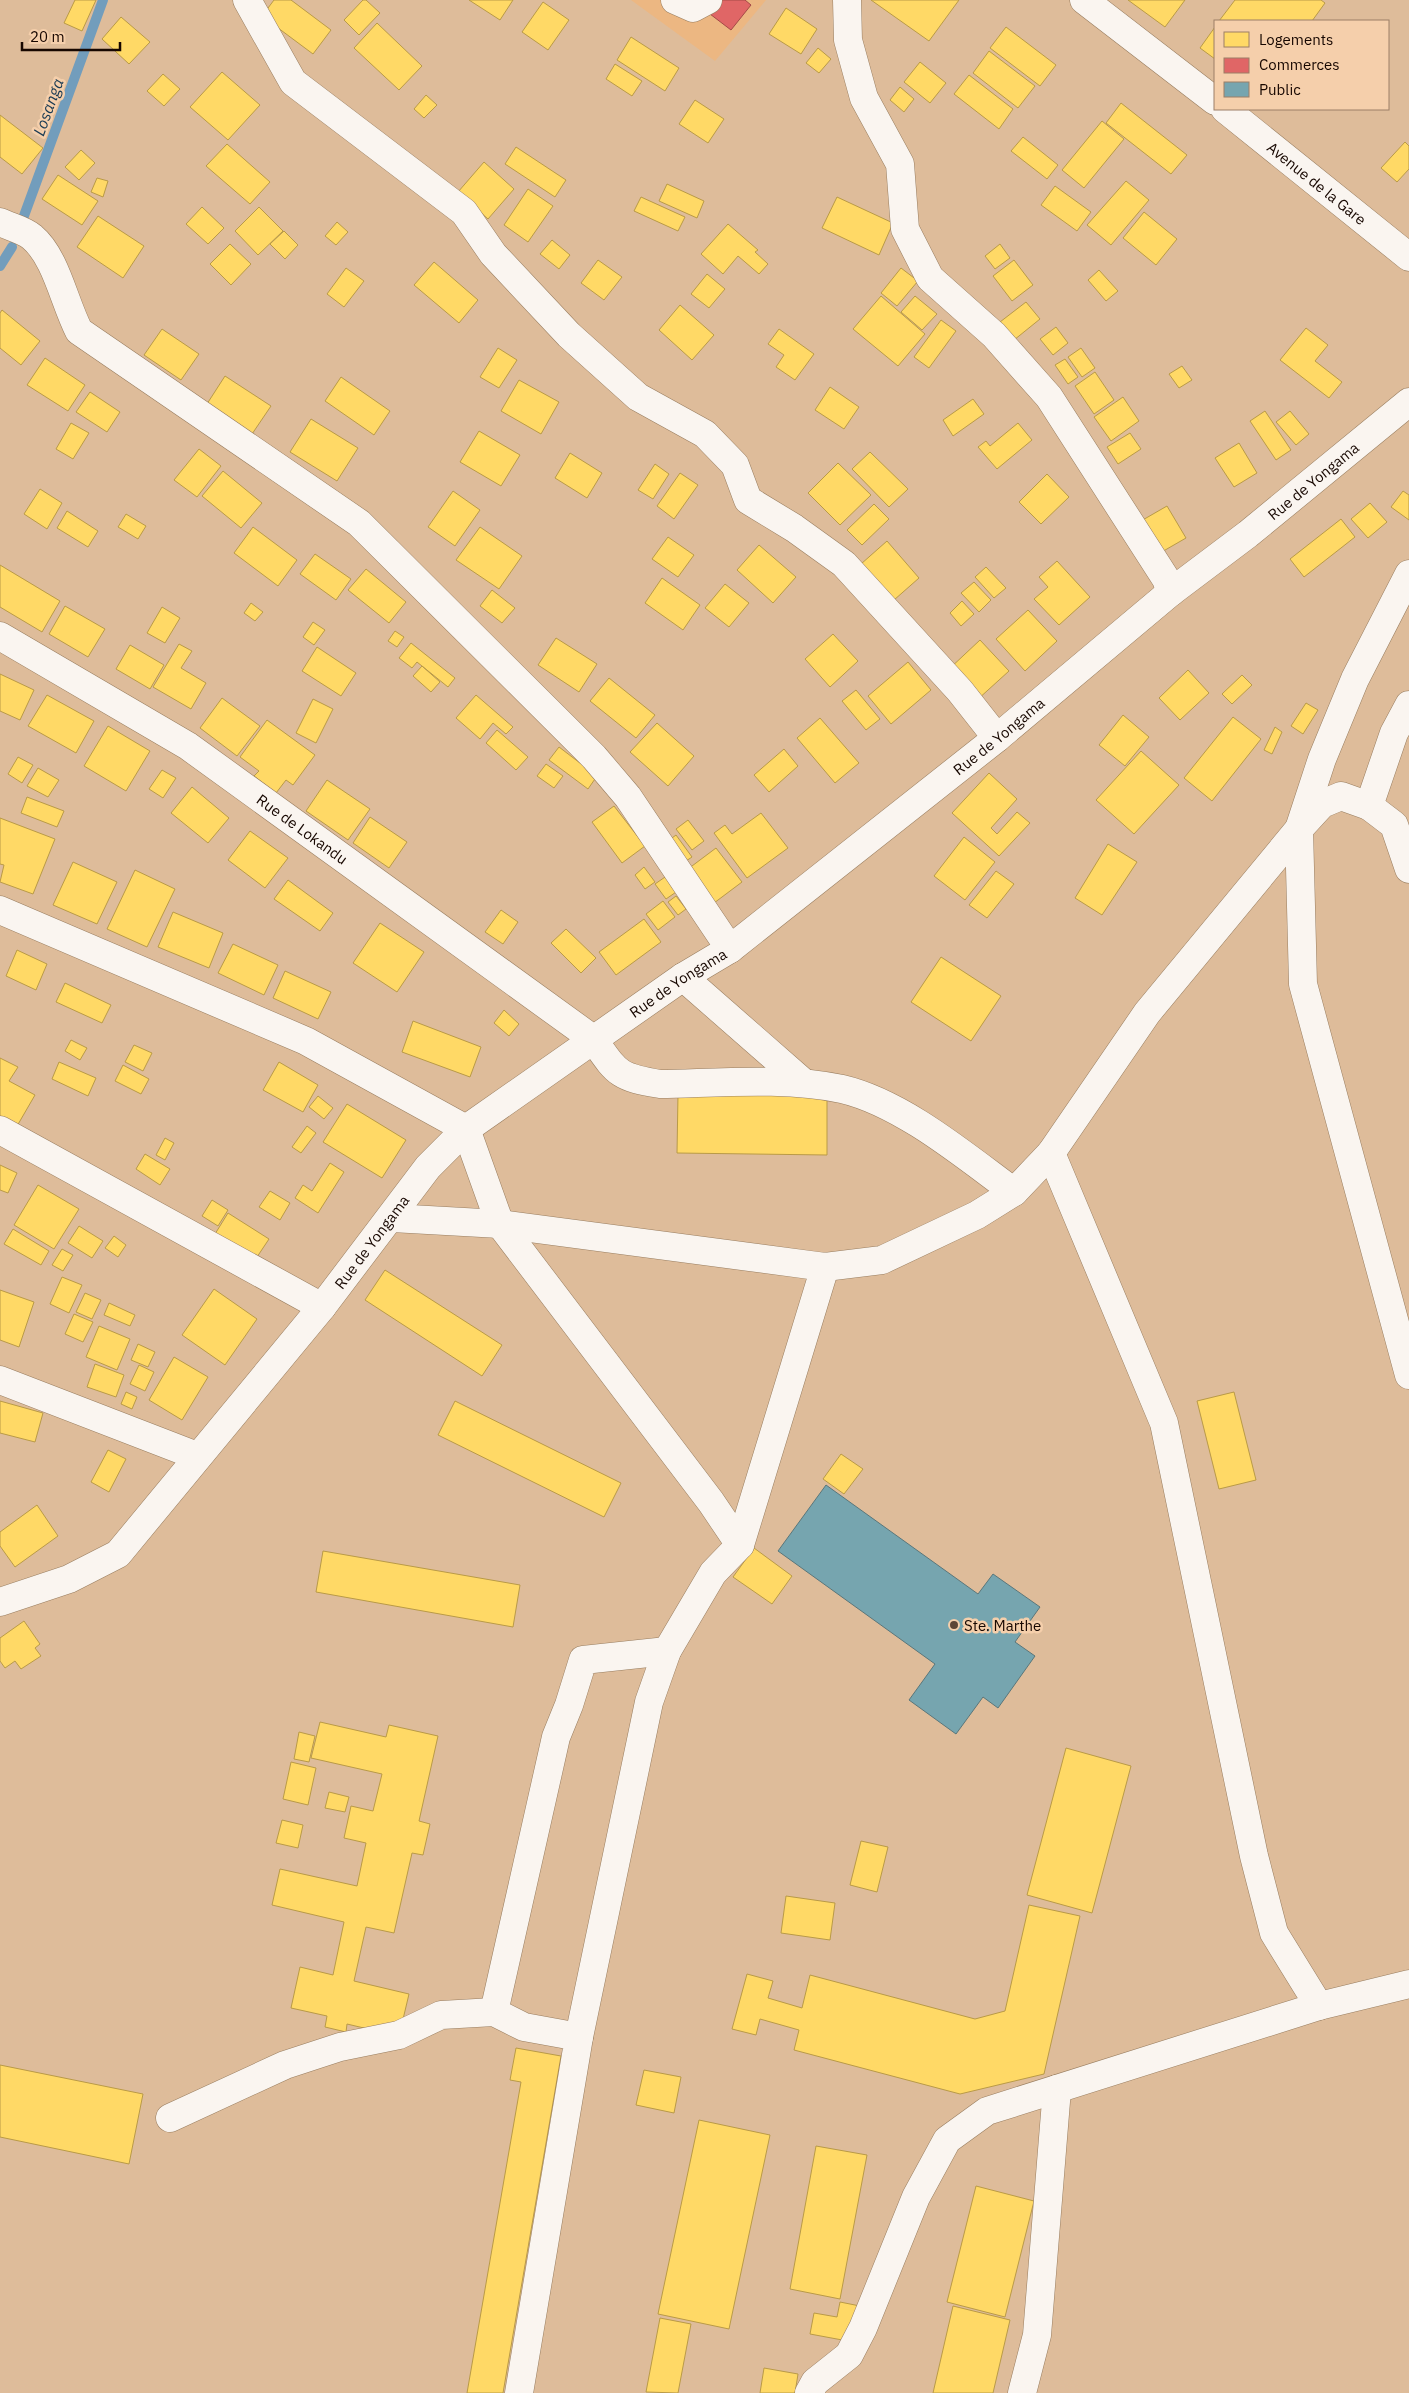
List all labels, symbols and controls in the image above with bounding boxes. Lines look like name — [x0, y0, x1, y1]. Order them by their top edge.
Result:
scale bar — [22, 20, 120, 52]
legend — [1214, 20, 1389, 110]
text: 20 m — [30, 27, 65, 46]
text: Logements — [1259, 30, 1333, 49]
text: Commerces — [1259, 55, 1340, 74]
water label: Losanga — [28, 76, 68, 138]
text: Public — [1259, 80, 1301, 99]
street label: Avenue de la Gare — [1263, 137, 1370, 229]
street label: Rue de Yongama — [1263, 438, 1363, 524]
street label: Rue de Yongama — [949, 693, 1048, 779]
street label: Rue de Lokandu — [253, 789, 352, 868]
street label: Rue de Yongama — [625, 944, 730, 1021]
street label: Rue de Yongama — [330, 1191, 413, 1292]
place label: Ste. Marthe — [964, 1616, 1041, 1635]
marker: Ste. Marthe — [948, 1619, 960, 1631]

